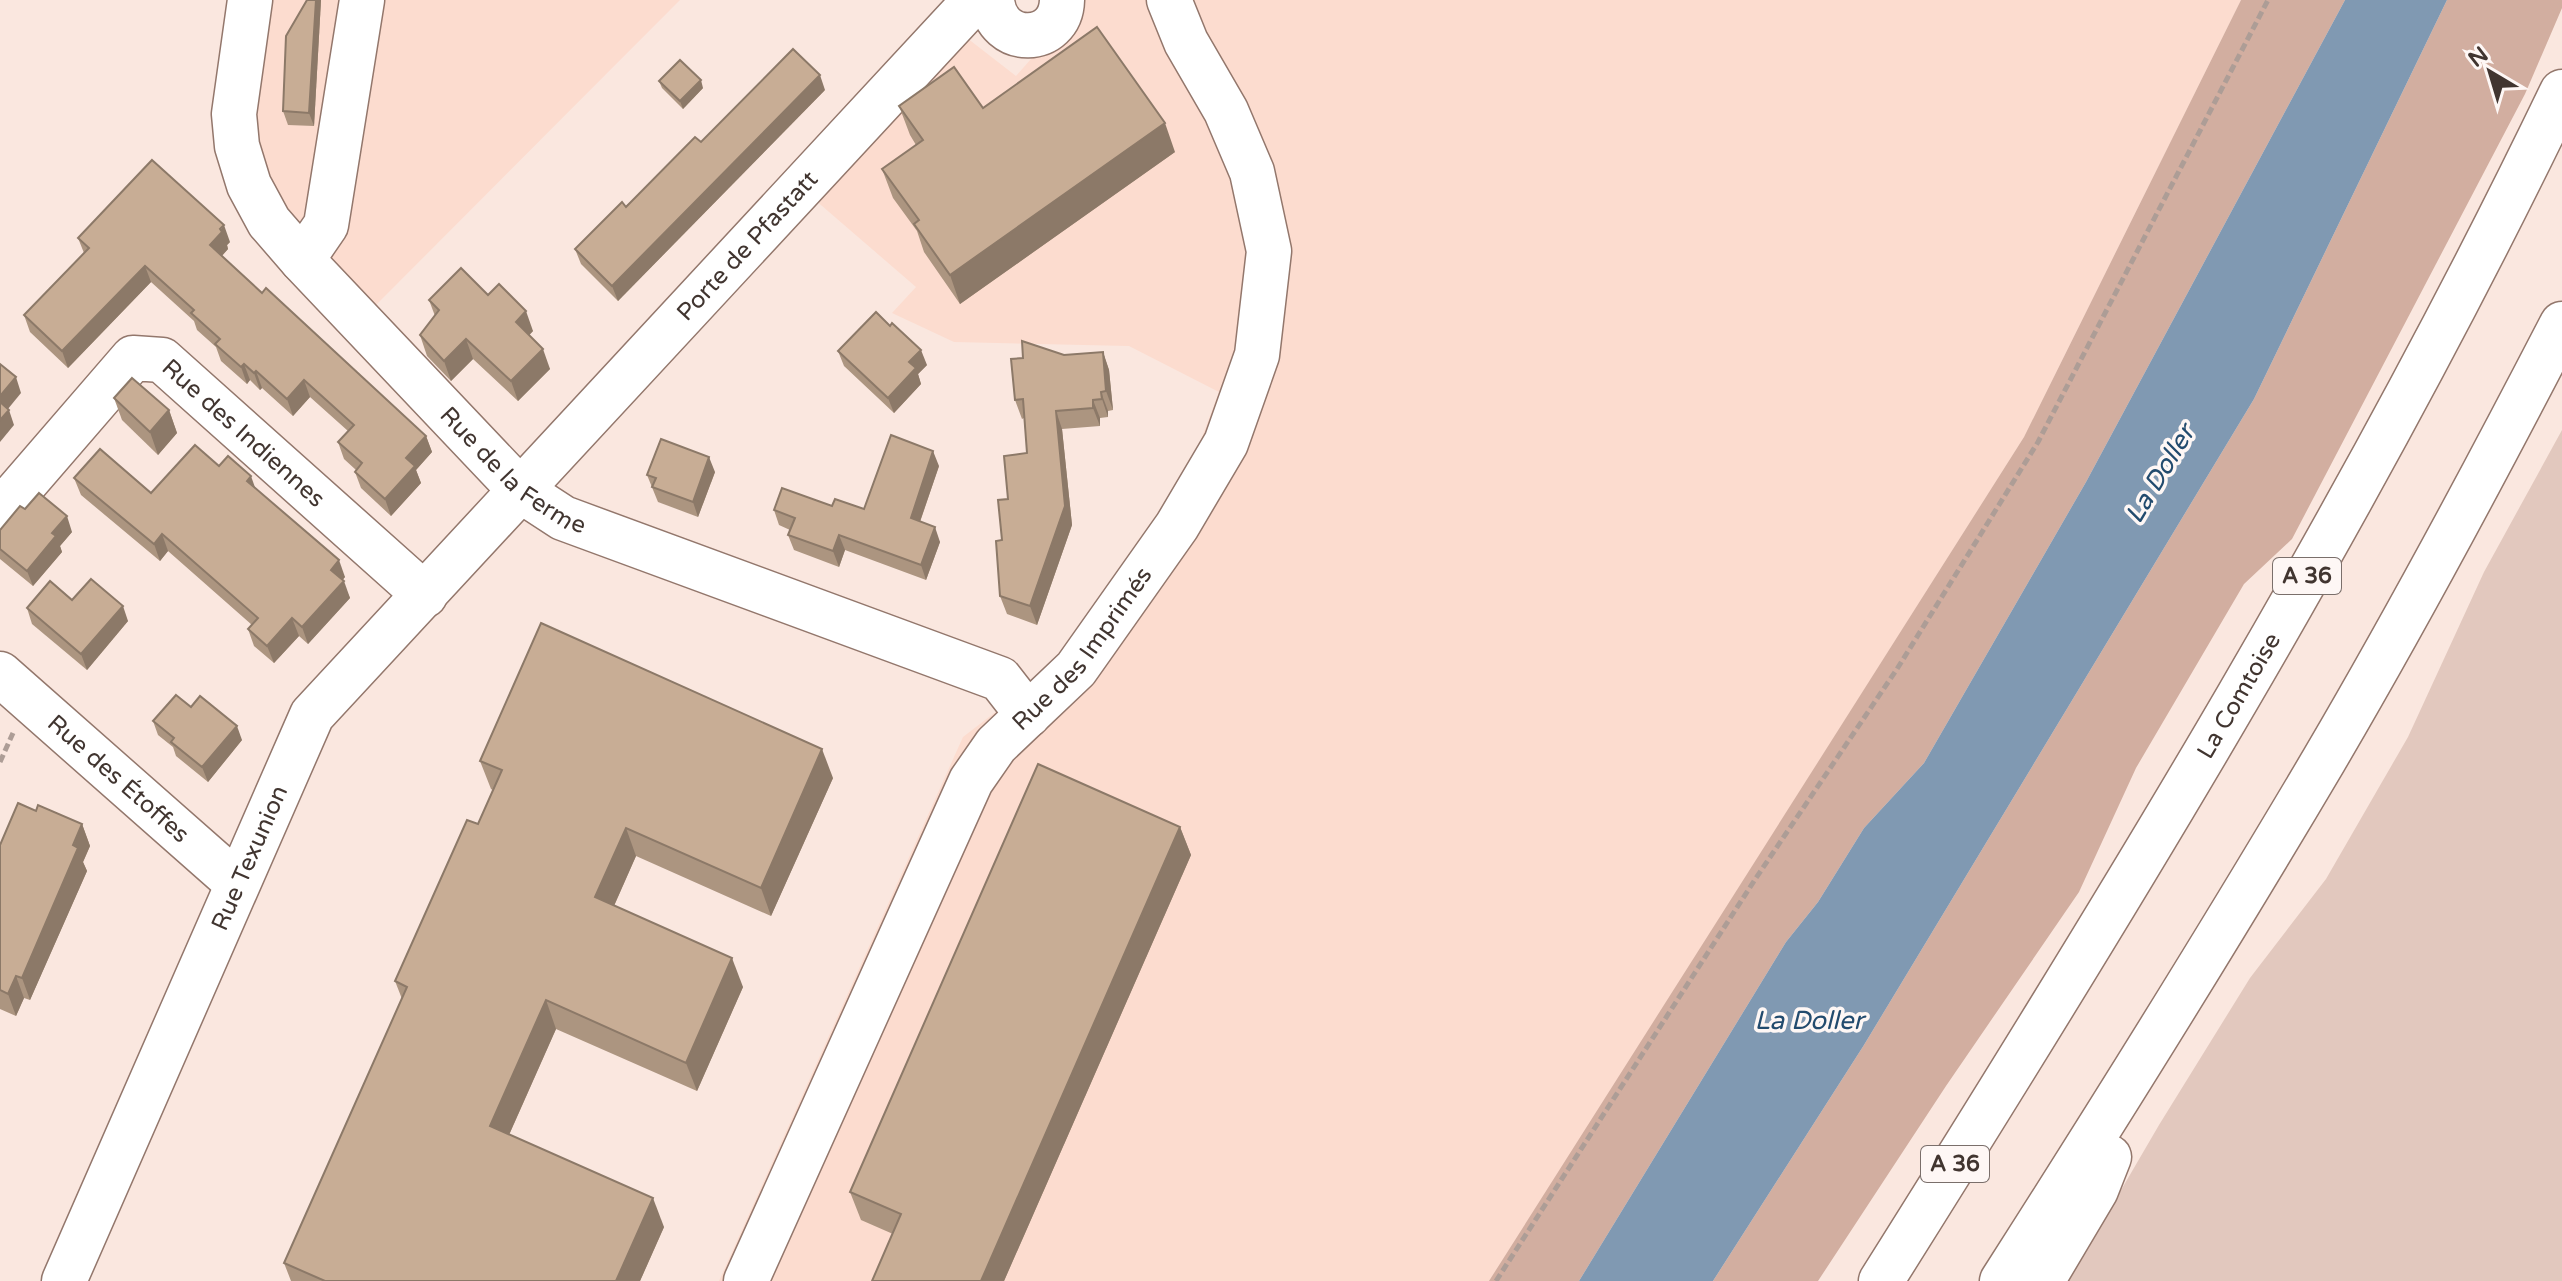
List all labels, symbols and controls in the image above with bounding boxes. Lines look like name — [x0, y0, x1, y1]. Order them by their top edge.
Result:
north arrow — [2450, 32, 2530, 112]
text: N — [2463, 41, 2493, 73]
street label: Porte de Pfastatt — [671, 165, 824, 327]
street label: Rue des Indiennes — [156, 353, 331, 513]
street label: Rue de la Ferme — [434, 401, 590, 540]
water label: La Doller — [2119, 417, 2203, 529]
road number: A 36 — [2273, 558, 2341, 594]
street label: Rue des Imprimés — [1006, 561, 1158, 736]
street label: La Comtoise — [2191, 627, 2287, 764]
street label: Rue des Étoffes — [42, 708, 195, 849]
street label: Rue Texunion — [205, 781, 294, 935]
water label: La Doller — [1755, 1005, 1866, 1036]
road number: A 36 — [1921, 1146, 1989, 1182]

